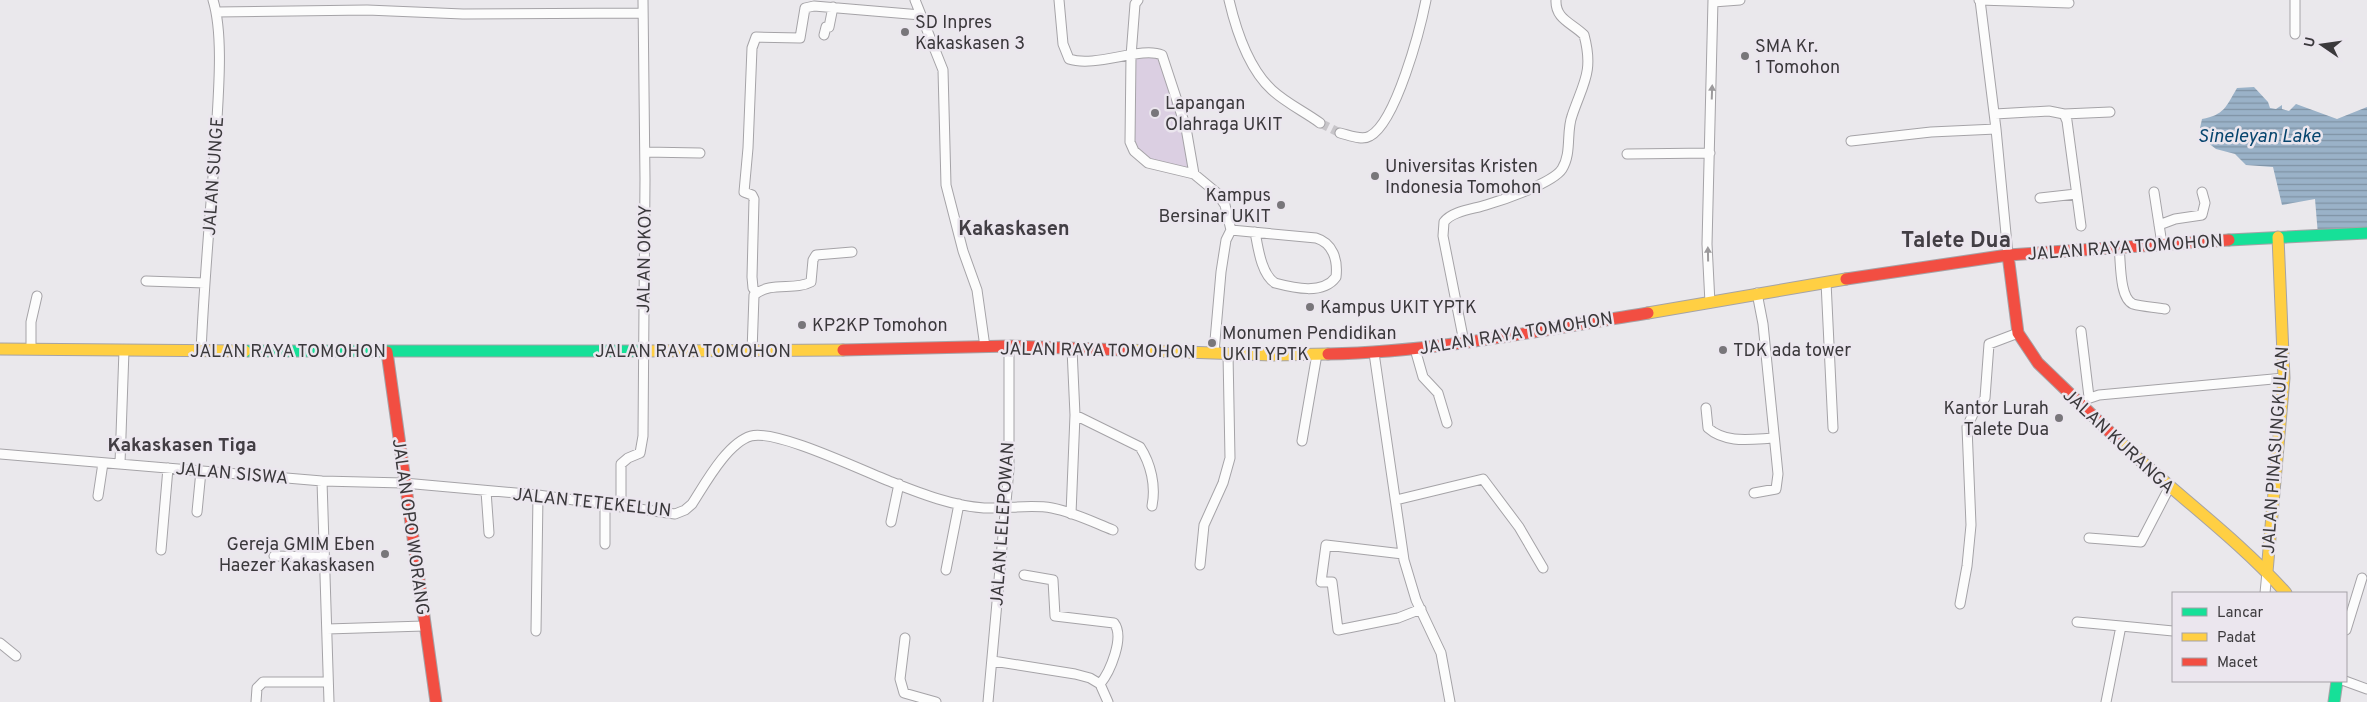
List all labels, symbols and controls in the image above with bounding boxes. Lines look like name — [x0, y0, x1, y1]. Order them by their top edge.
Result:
place label: SD Inpres Kakaskasen 3 — [915, 12, 1025, 56]
north arrow — [2297, 20, 2347, 70]
marker: SD Inpres Kakaskasen 3 — [899, 26, 911, 38]
place label: SMA Kr. 1 Tomohon — [1755, 36, 1840, 80]
text: U — [2301, 36, 2320, 49]
marker: SMA Kr. 1 Tomohon — [1739, 50, 1751, 62]
one-way arrow — [1709, 84, 1717, 100]
place label: Lapangan Olahraga UKIT — [1165, 93, 1283, 137]
marker: Lapangan Olahraga UKIT — [1149, 107, 1161, 119]
street label: JALAN SUNGE — [199, 116, 230, 236]
water label: Sineleyan Lake — [2198, 125, 2321, 149]
place label: Universitas Kristen Indonesia Tomohon — [1385, 156, 1541, 200]
marker: Universitas Kristen Indonesia Tomohon — [1369, 170, 1381, 182]
place label: Kampus Bersinar UKIT — [1158, 185, 1271, 229]
marker: Kampus Bersinar UKIT — [1275, 199, 1287, 211]
street label: JALAN OKOY — [633, 205, 658, 313]
district label: Kakaskasen — [958, 217, 1070, 243]
district label: Talete Dua — [1901, 228, 2011, 255]
street label: JALAN RAYA TOMOHON — [2027, 230, 2224, 267]
one-way arrow — [1703, 246, 1711, 262]
place label: Kampus UKIT YPTK — [1320, 297, 1477, 320]
marker: Kampus UKIT YPTK — [1304, 301, 1316, 313]
street label: JALAN RAYA TOMOHON — [1418, 308, 1615, 361]
place label: KP2KP Tomohon — [812, 315, 948, 338]
marker: KP2KP Tomohon — [796, 319, 808, 331]
place label: Monumen Pendidikan UKIT YPTK — [1222, 323, 1397, 367]
marker: Monumen Pendidikan UKIT YPTK — [1206, 337, 1218, 349]
street label: JALAN RAYA TOMOHON — [1000, 338, 1196, 365]
place label: TDK ada tower — [1733, 340, 1851, 363]
street label: JALAN RAYA TOMOHON — [190, 341, 386, 364]
street label: JALAN RAYA TOMOHON — [595, 341, 791, 364]
marker: TDK ada tower — [1717, 344, 1729, 356]
street label: JALAN PINASUNGKULAN — [2258, 346, 2295, 555]
street label: JALAN KURANGA — [2057, 384, 2179, 500]
place label: Kantor Lurah Talete Dua — [1943, 398, 2049, 442]
marker: Kantor Lurah Talete Dua — [2053, 412, 2065, 424]
district label: Kakaskasen Tiga — [107, 434, 257, 458]
street label: JALAN OPO WORANG — [386, 437, 433, 617]
street label: JALAN LELEPOWAN — [986, 441, 1021, 607]
street label: JALAN SISWA — [175, 458, 289, 491]
street label: JALAN TETEKELUN — [511, 484, 672, 523]
place label: Gereja GMIM Eben Haezer Kakaskasen — [219, 534, 375, 578]
marker: Gereja GMIM Eben Haezer Kakaskasen — [379, 548, 391, 560]
legend — [2172, 592, 2347, 682]
text: Lancar — [2217, 604, 2264, 623]
text: Padat — [2217, 629, 2256, 648]
text: Macet — [2217, 654, 2258, 673]

